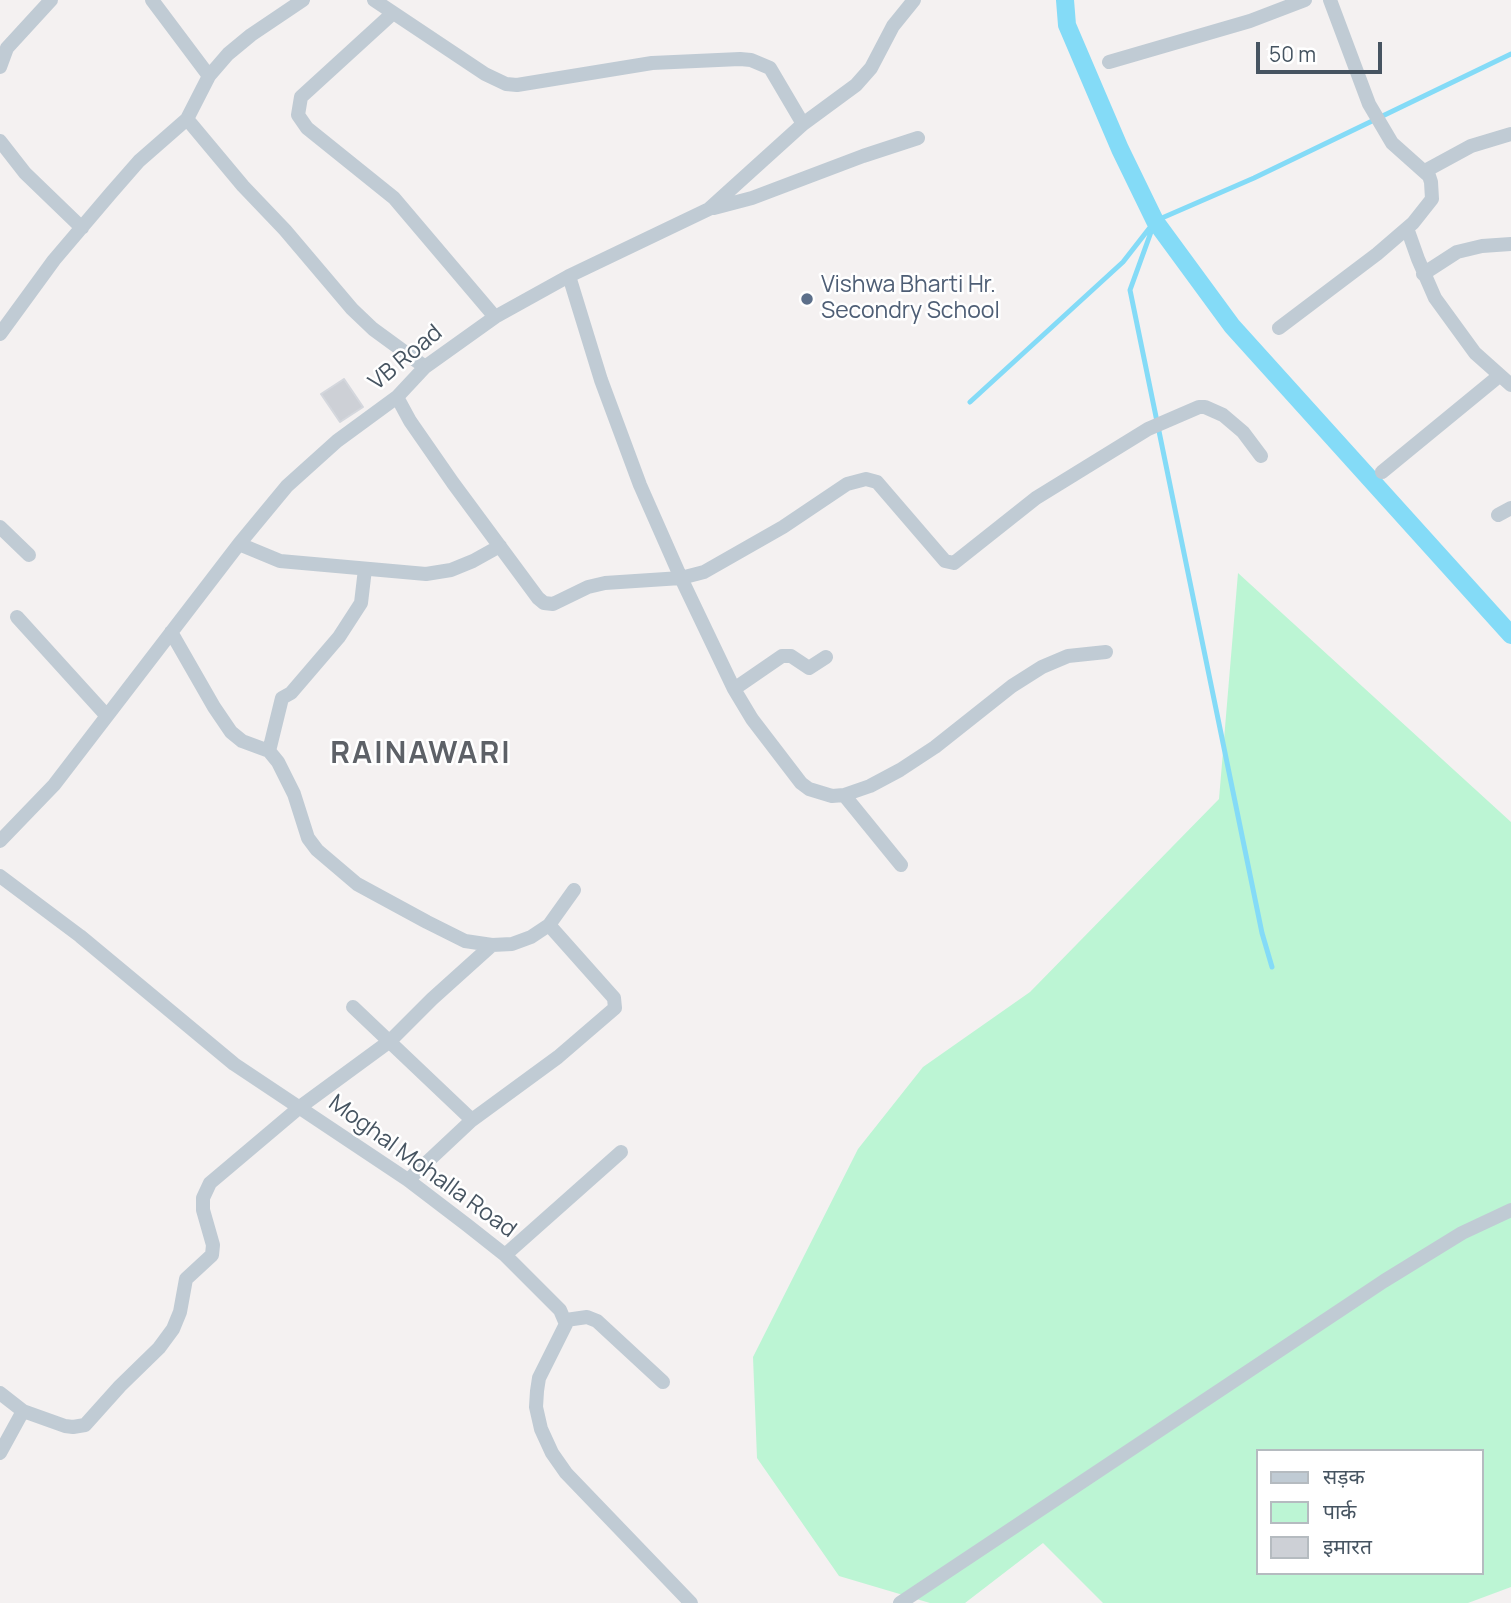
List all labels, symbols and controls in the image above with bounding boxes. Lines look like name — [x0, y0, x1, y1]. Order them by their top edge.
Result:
scale bar — [1259, 28, 1385, 72]
text: 50 m — [1269, 40, 1316, 68]
place label: Vishwa Bharti Hr. Secondry School — [821, 272, 1000, 326]
marker: Vishwa Bharti Hr. Secondry School — [799, 291, 815, 307]
street label: VB Road — [364, 319, 448, 397]
district label: RAINAWARI — [331, 737, 511, 773]
street label: Moghal Mohalla Road — [323, 1090, 521, 1244]
legend — [1256, 1449, 1483, 1575]
text: सड़क — [1323, 1462, 1365, 1490]
text: पार्क — [1323, 1497, 1357, 1525]
text: इमारत — [1323, 1532, 1372, 1560]

